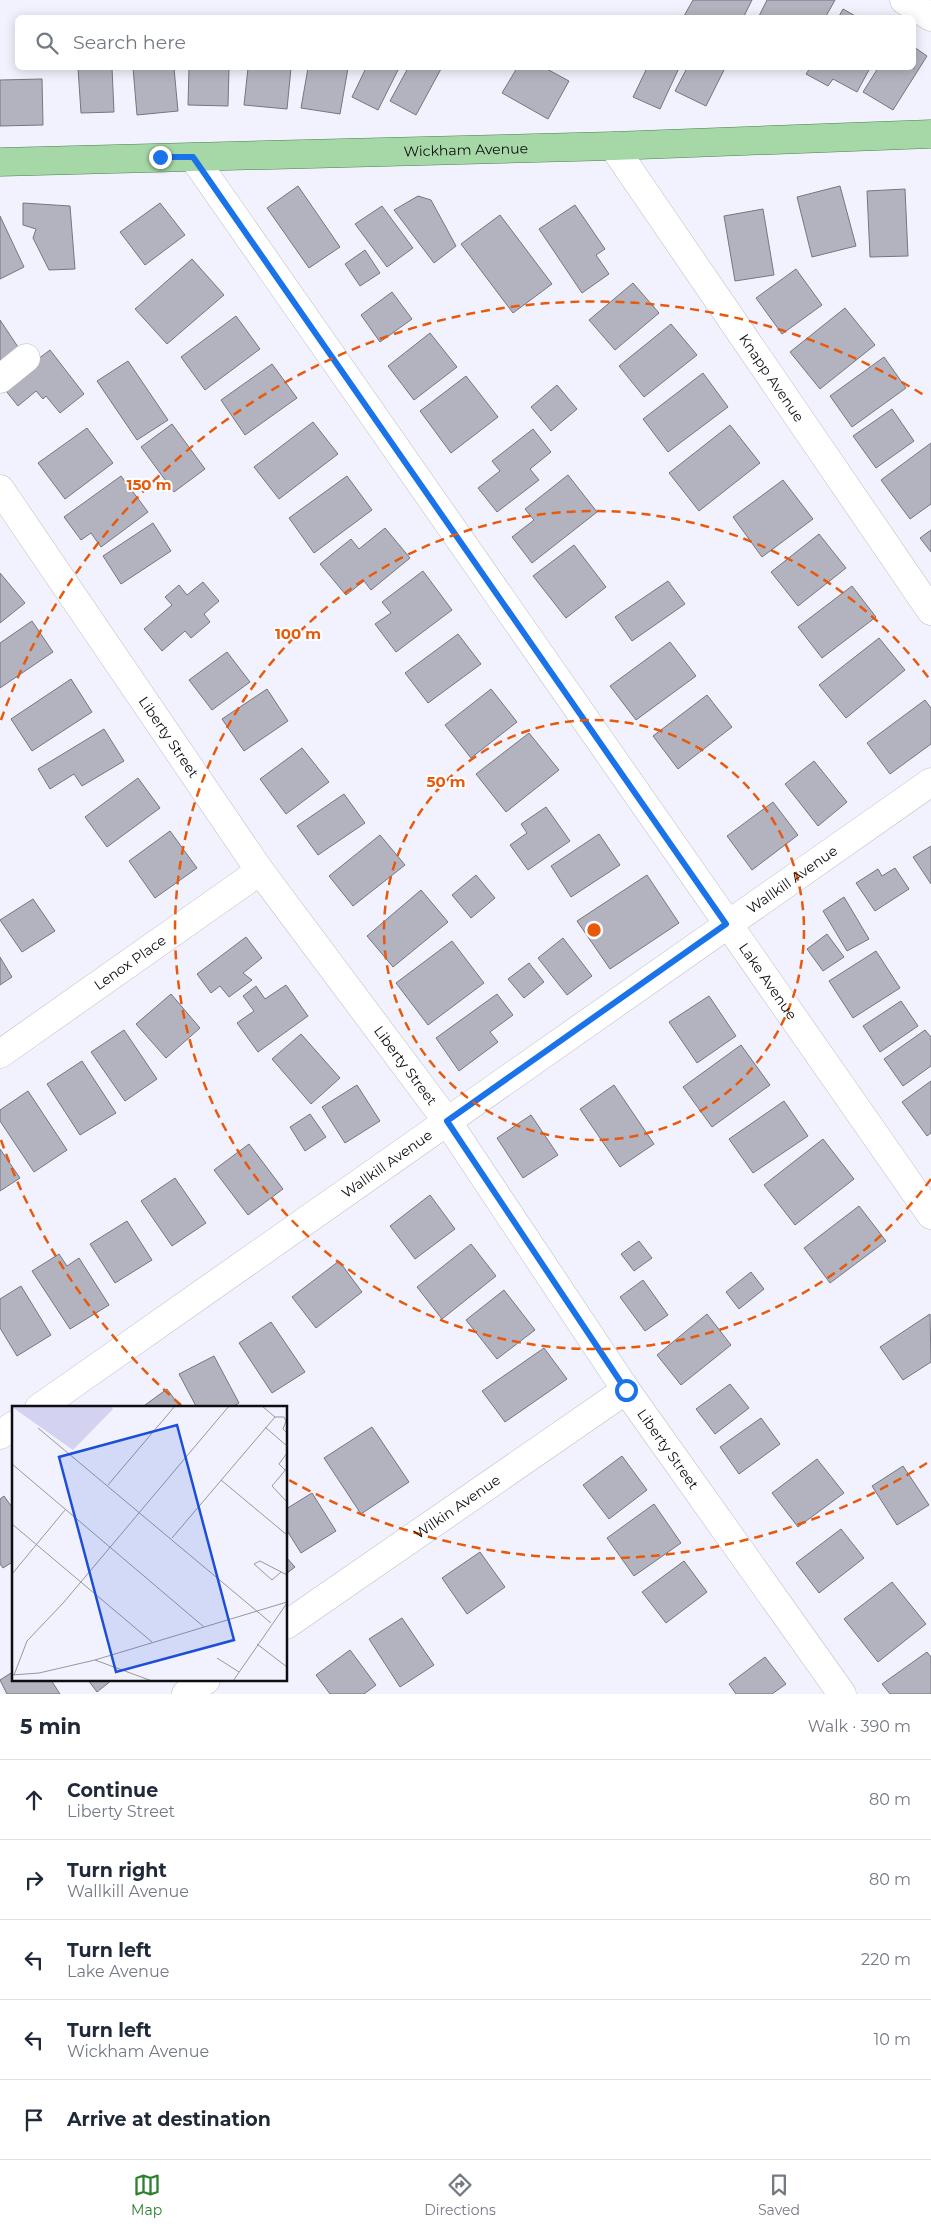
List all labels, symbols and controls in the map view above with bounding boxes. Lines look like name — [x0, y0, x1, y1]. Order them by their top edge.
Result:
search box — [15, 15, 916, 70]
icon: search — [33, 29, 61, 57]
text: Search here — [73, 31, 186, 54]
street label: Wickham Avenue — [403, 139, 528, 160]
route end — [149, 146, 172, 169]
street label: Knapp Avenue — [735, 330, 808, 426]
text: 150 m — [127, 475, 171, 494]
text: 100 m — [275, 624, 321, 643]
street label: Liberty Street — [135, 693, 203, 781]
text: 50 m — [426, 772, 466, 791]
street label: Wallkill Avenue — [743, 841, 841, 918]
centre of rings — [585, 921, 603, 939]
street label: Lenox Place — [90, 931, 170, 994]
street label: Lake Avenue — [735, 939, 801, 1023]
street label: Liberty Street — [370, 1022, 441, 1109]
street label: Wallkill Avenue — [338, 1126, 436, 1202]
route start — [615, 1379, 638, 1402]
street label: Liberty Street — [633, 1405, 703, 1493]
inset map — [12, 1406, 288, 1682]
street label: Wilkin Avenue — [410, 1471, 504, 1543]
text: 5 min — [20, 1714, 81, 1739]
text: Walk · 390 m — [808, 1717, 911, 1736]
text: Continue — [67, 1779, 158, 1802]
icon: ahead — [20, 1786, 48, 1814]
text: 80 m — [869, 1790, 911, 1809]
text: Liberty Street — [67, 1802, 175, 1821]
text: Turn right — [67, 1859, 167, 1882]
icon: right — [20, 1866, 48, 1894]
text: 80 m — [869, 1870, 911, 1889]
text: Wallkill Avenue — [67, 1882, 189, 1901]
text: Turn left — [67, 1939, 152, 1962]
icon: left — [20, 1946, 48, 1974]
text: 220 m — [861, 1950, 911, 1969]
text: Lake Avenue — [67, 1962, 169, 1981]
text: Turn left — [67, 2019, 152, 2042]
icon: left — [20, 2026, 48, 2054]
text: 10 m — [873, 2030, 911, 2049]
text: Wickham Avenue — [67, 2042, 209, 2061]
icon: arrive — [20, 2106, 48, 2134]
text: Arrive at destination — [67, 2108, 271, 2131]
tab: Map — [131, 2171, 162, 2219]
tab: Directions — [424, 2171, 496, 2219]
tab: Saved — [758, 2171, 800, 2219]

